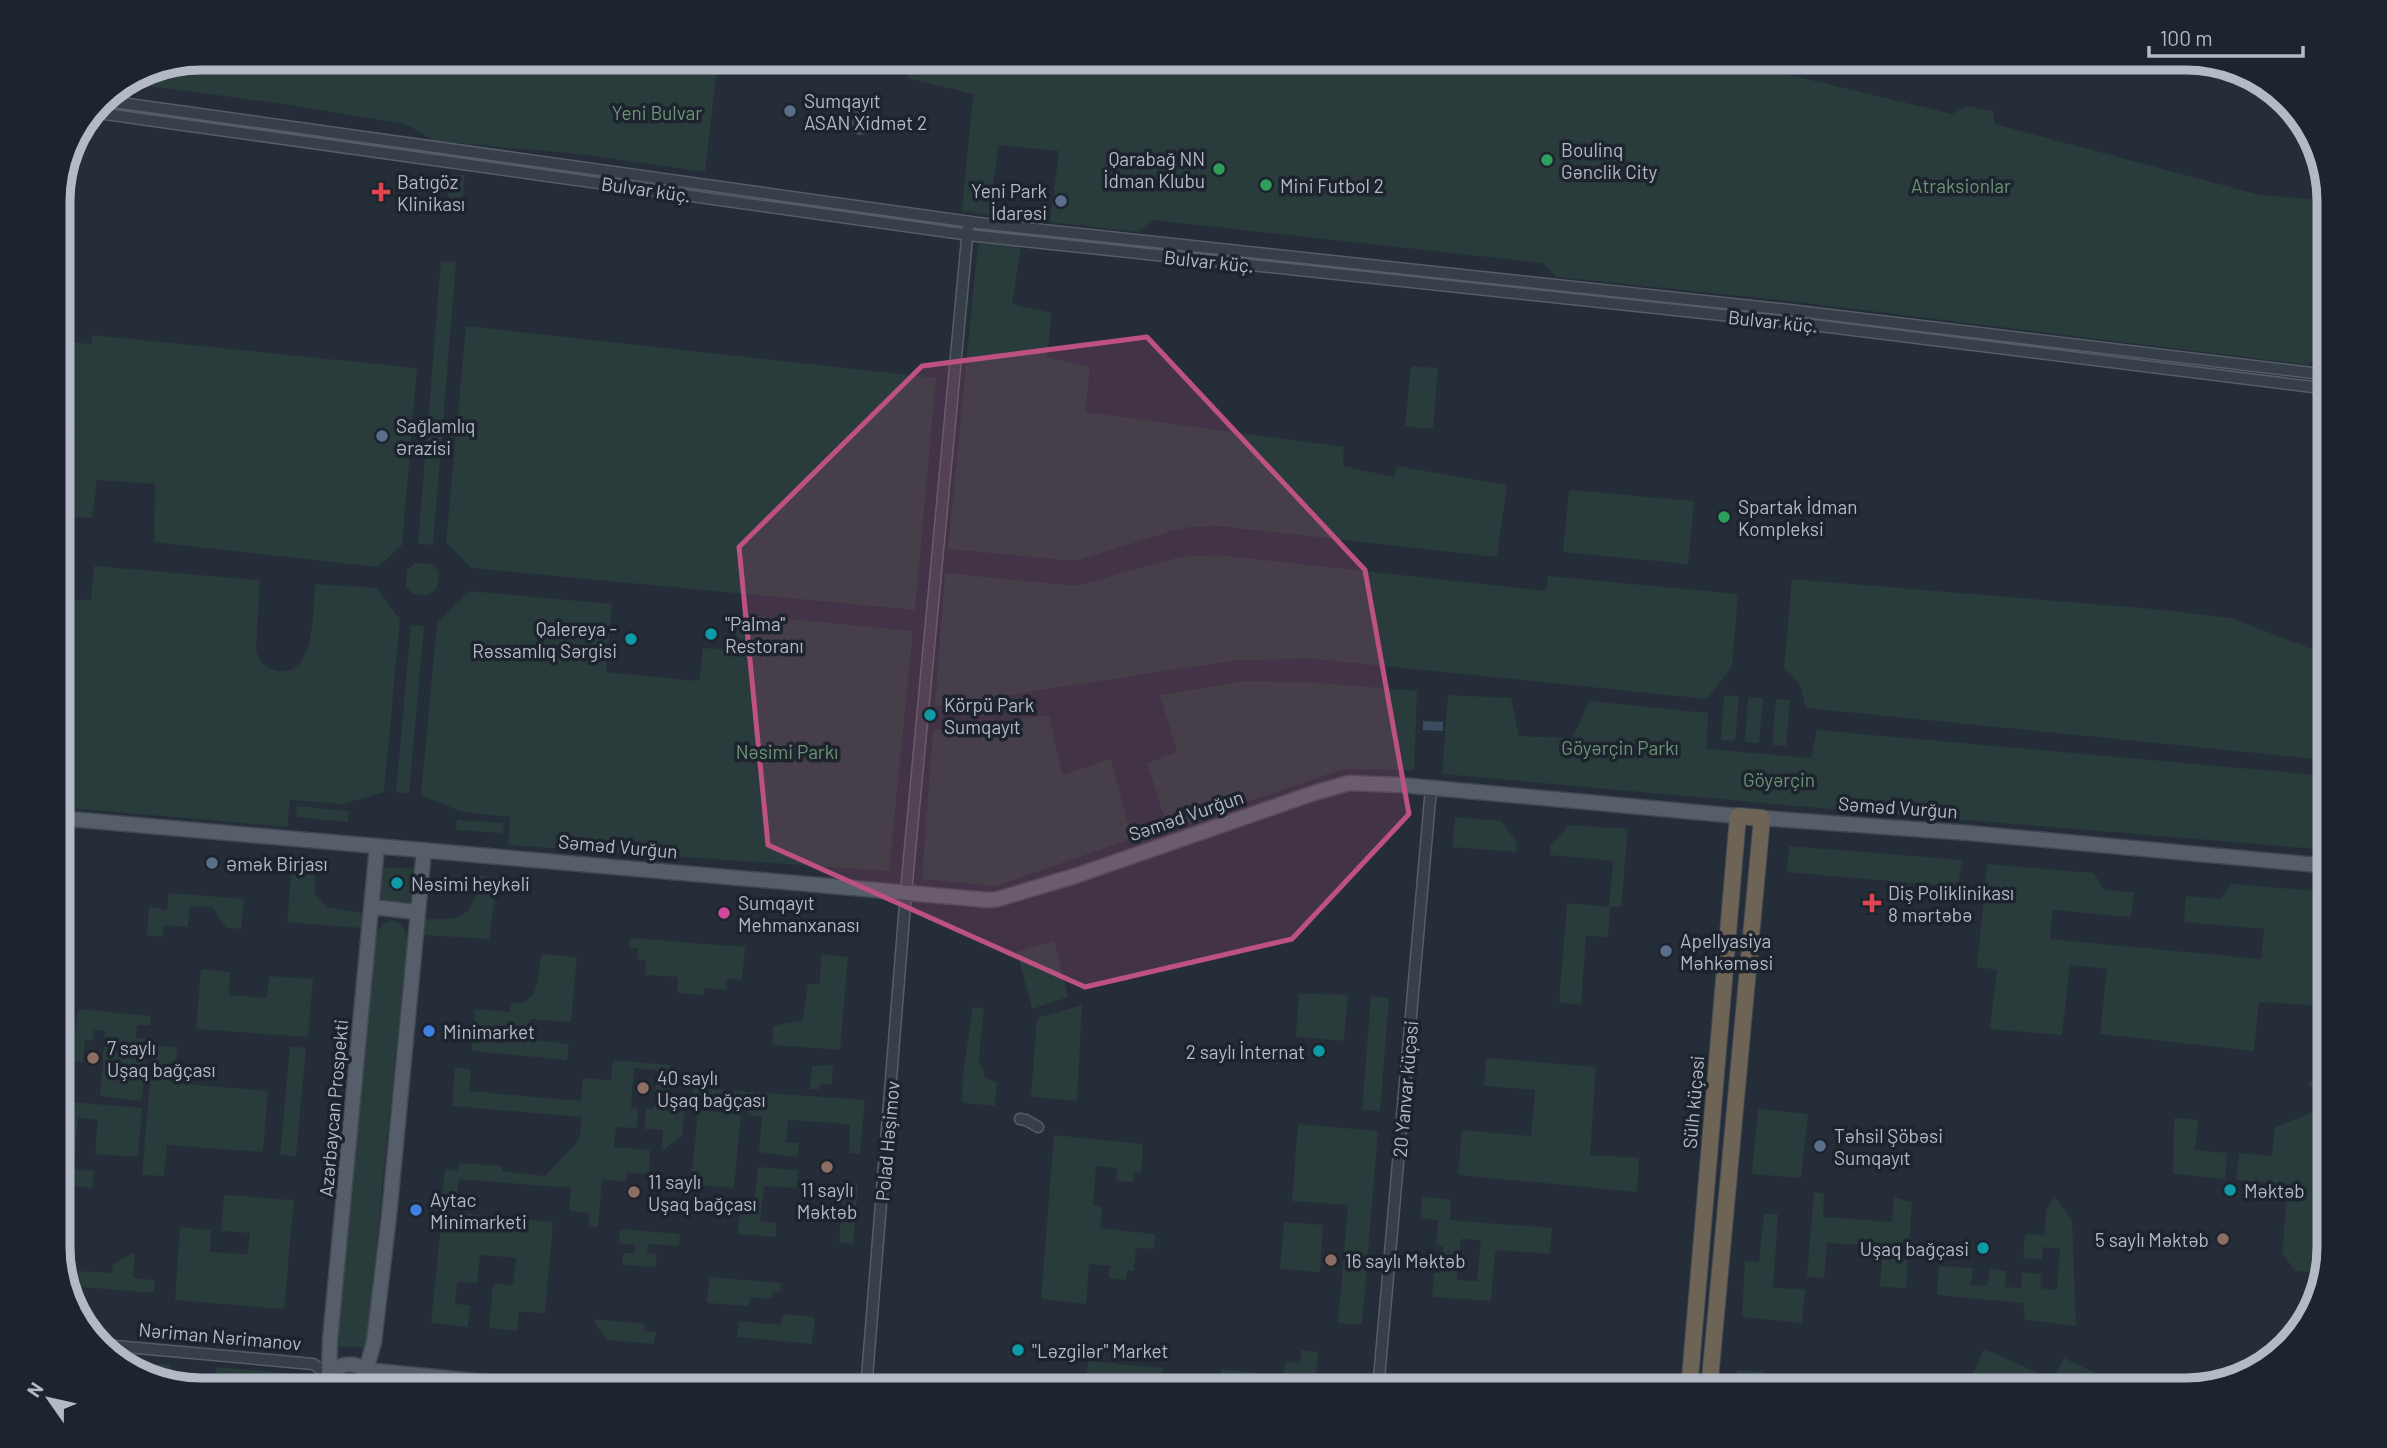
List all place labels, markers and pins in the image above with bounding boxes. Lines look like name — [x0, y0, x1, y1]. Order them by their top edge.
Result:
place label: Sumqayıt ASAN Xidmət 2 — [804, 89, 927, 134]
marker: Sumqayıt ASAN Xidmət 2 — [782, 103, 798, 119]
place label: Boulinq Gənclik City — [1561, 138, 1658, 183]
place label: Qarabağ NN İdman Klubu — [1104, 147, 1205, 192]
marker: Boulinq Gənclik City — [1539, 152, 1555, 168]
marker: Qarabağ NN İdman Klubu — [1211, 161, 1227, 177]
place label: Batıgöz Klinikası — [397, 170, 465, 215]
place label: Mini Futbol 2 — [1280, 174, 1384, 197]
marker: Mini Futbol 2 — [1258, 177, 1274, 193]
place label: Yeni Park İdarəsi — [971, 179, 1047, 224]
marker: Batıgöz Klinikası — [371, 182, 391, 202]
marker: Yeni Park İdarəsi — [1053, 193, 1069, 209]
place label: Sağlamlıq Ərazisi — [396, 414, 476, 459]
marker: Sağlamlıq Ərazisi — [374, 428, 390, 444]
place label: Spartak İdman Kompleksi — [1738, 495, 1857, 540]
marker: Spartak İdman Kompleksi — [1716, 509, 1732, 525]
place label: "Palma" Restoranı — [725, 612, 804, 657]
place label: Qalereya - Rəssamlıq Sərgisi — [472, 617, 617, 662]
marker: "Palma" Restoranı — [703, 626, 719, 642]
marker: Qalereya - Rəssamlıq Sərgisi — [623, 631, 639, 647]
place label: Körpü Park Sumqayıt — [944, 693, 1034, 738]
marker: Körpü Park Sumqayıt — [922, 707, 938, 723]
place label: Əmək Birjası — [226, 852, 328, 875]
marker: Əmək Birjası — [204, 855, 220, 871]
place label: Nəsimi heykəli — [411, 872, 530, 895]
marker: Nəsimi heykəli — [389, 875, 405, 891]
place label: Diş Poliklinikası 8 mərtəbə — [1888, 881, 2014, 926]
place label: Sumqayıt Mehmanxanası — [738, 891, 860, 936]
marker: Diş Poliklinikası 8 mərtəbə — [1862, 893, 1882, 913]
marker: Sumqayıt Mehmanxanası — [716, 905, 732, 921]
place label: Apellyasiya Məhkəməsi — [1680, 929, 1773, 974]
marker: Apellyasiya Məhkəməsi — [1658, 943, 1674, 959]
place label: Minimarket — [443, 1020, 535, 1043]
marker: Minimarket — [421, 1023, 437, 1039]
place label: 7 saylı Uşaq bağçası — [107, 1036, 216, 1081]
place label: 2 saylı İnternat — [1186, 1040, 1305, 1063]
marker: 2 saylı İnternat — [1311, 1043, 1327, 1059]
marker: 7 saylı Uşaq bağçası — [85, 1050, 101, 1066]
place label: 40 saylı Uşaq bağçası — [657, 1066, 766, 1111]
marker: 40 saylı Uşaq bağçası — [635, 1080, 651, 1096]
place label: Təhsil Şöbəsi Sumqayıt — [1834, 1124, 1943, 1169]
marker: Təhsil Şöbəsi Sumqayıt — [1812, 1138, 1828, 1154]
marker: 11 saylı Məktəb — [819, 1159, 835, 1175]
place label: 11 saylı Uşaq bağçası — [648, 1170, 757, 1215]
place label: 11 saylı Məktəb — [797, 1178, 857, 1223]
place label: Məktəb — [2244, 1179, 2305, 1202]
marker: Məktəb — [2222, 1182, 2238, 1198]
marker: 11 saylı Uşaq bağçası — [626, 1184, 642, 1200]
place label: Aytac Minimarketi — [430, 1188, 527, 1233]
marker: Aytac Minimarketi — [408, 1202, 424, 1218]
place label: 5 saylı Məktəb — [2095, 1228, 2209, 1251]
marker: 5 saylı Məktəb — [2215, 1231, 2231, 1247]
place label: Uşaq bağçasi — [1860, 1237, 1969, 1260]
marker: Uşaq bağçasi — [1975, 1240, 1991, 1256]
place label: 16 saylı Məktəb — [1345, 1249, 1466, 1272]
marker: 16 saylı Məktəb — [1323, 1252, 1339, 1268]
place label: "Ləzgilər" Market — [1032, 1339, 1168, 1362]
marker: "Ləzgilər" Market — [1010, 1342, 1026, 1358]

